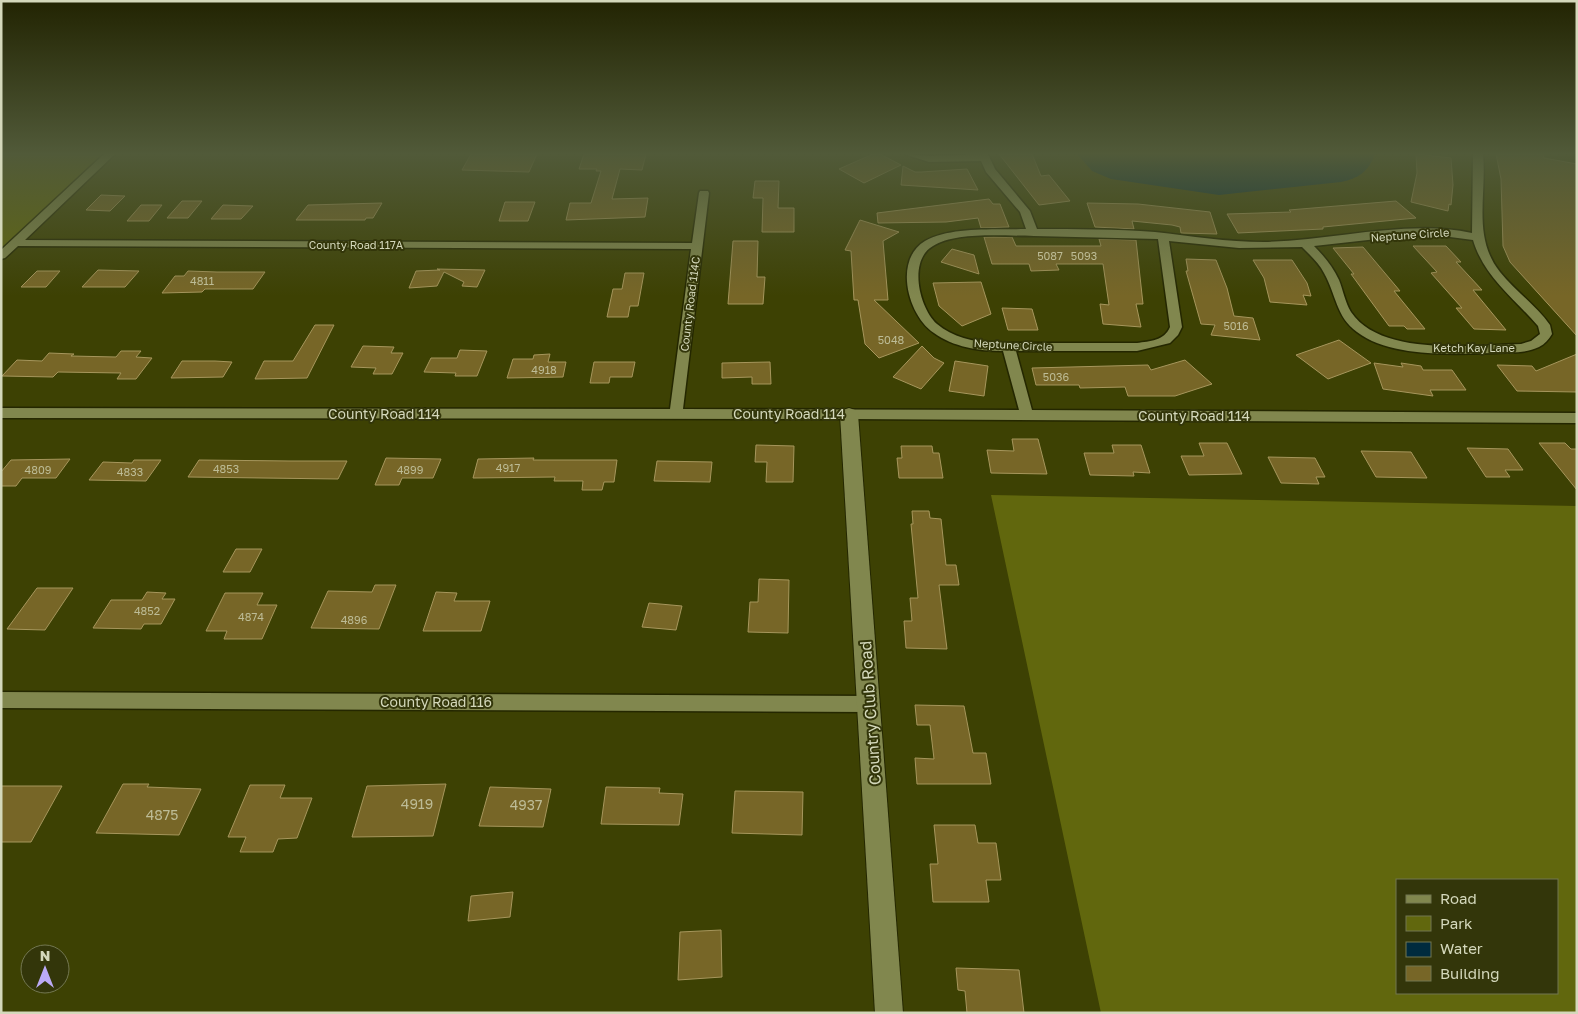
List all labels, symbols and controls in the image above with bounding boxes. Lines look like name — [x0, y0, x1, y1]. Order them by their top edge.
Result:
street label: Neptune Circle — [1370, 225, 1450, 244]
street label: County Road 117A — [309, 238, 404, 251]
house number: 5087 — [1037, 249, 1063, 262]
house number: 5093 — [1071, 249, 1097, 262]
street label: County Road 114C — [677, 256, 702, 352]
house number: 4811 — [190, 274, 214, 287]
house number: 5016 — [1223, 319, 1249, 332]
house number: 5048 — [878, 333, 905, 346]
street label: Neptune Circle — [973, 336, 1053, 353]
street label: Ketch Kay Lane — [1433, 341, 1515, 354]
house number: 4918 — [531, 363, 557, 376]
house number: 5036 — [1043, 370, 1069, 383]
street label: County Road 114 — [328, 405, 440, 422]
street label: County Road 114 — [733, 405, 845, 422]
street label: County Road 114 — [1138, 407, 1250, 424]
house number: 4917 — [496, 461, 520, 474]
house number: 4853 — [213, 462, 239, 475]
house number: 4809 — [25, 463, 51, 476]
house number: 4899 — [397, 463, 423, 476]
house number: 4833 — [117, 465, 143, 478]
house number: 4852 — [134, 604, 160, 617]
house number: 4874 — [238, 610, 264, 623]
house number: 4896 — [341, 613, 368, 626]
street label: Country Club Road — [855, 640, 885, 786]
street label: County Road 116 — [380, 693, 492, 710]
house number: 4919 — [401, 795, 433, 812]
house number: 4937 — [510, 796, 542, 813]
house number: 4875 — [146, 806, 178, 823]
legend — [1396, 879, 1558, 994]
text: Road — [1440, 889, 1477, 907]
text: Park — [1440, 914, 1473, 932]
text: Water — [1440, 939, 1483, 957]
north arrow — [20, 944, 70, 994]
text: N — [40, 947, 50, 964]
text: Building — [1440, 964, 1500, 982]

